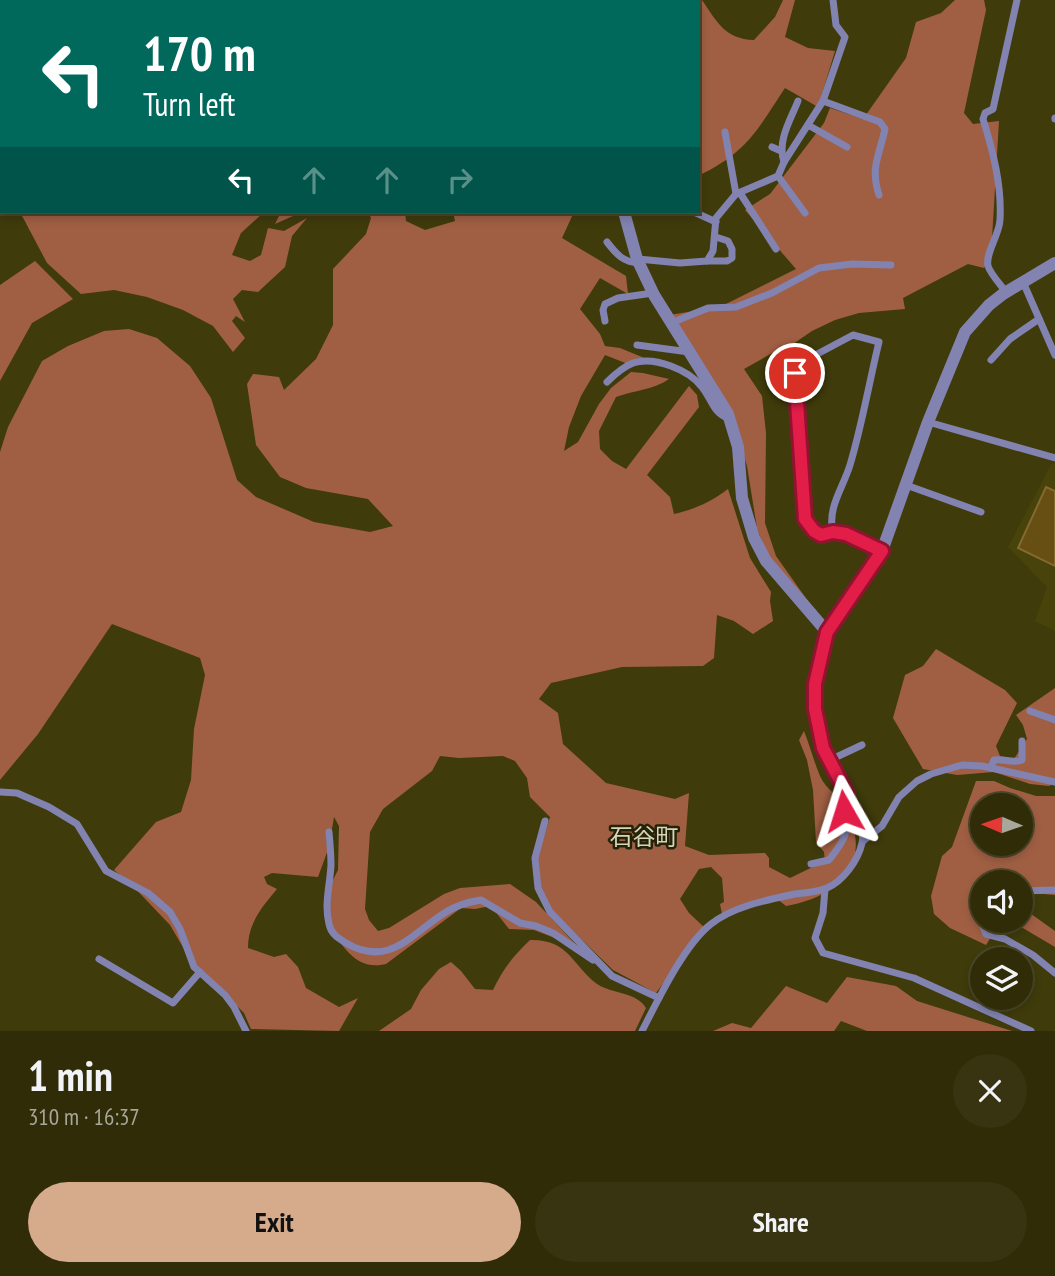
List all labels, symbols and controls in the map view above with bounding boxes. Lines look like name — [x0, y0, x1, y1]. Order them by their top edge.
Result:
text: 170 m — [143, 21, 256, 85]
icon: left — [28, 28, 119, 119]
text: Turn left — [143, 83, 235, 125]
icon: left — [222, 161, 260, 199]
icon: ahead — [295, 161, 333, 199]
icon: ahead — [368, 161, 406, 199]
icon: right — [441, 161, 479, 199]
pin — [765, 343, 825, 403]
icon: arrive — [776, 354, 814, 392]
position arrow — [807, 774, 881, 848]
north arrow — [970, 793, 1032, 856]
map controls — [970, 793, 1033, 1010]
district label: 石谷町 — [610, 822, 679, 851]
button: sound — [970, 870, 1033, 933]
button: layers — [970, 947, 1033, 1010]
text: 1 min — [28, 1048, 113, 1103]
button: close — [953, 1054, 1027, 1128]
text: 310 m · 16:37 — [28, 1102, 140, 1131]
button: Exit — [28, 1182, 521, 1262]
button: Share — [535, 1182, 1027, 1262]

